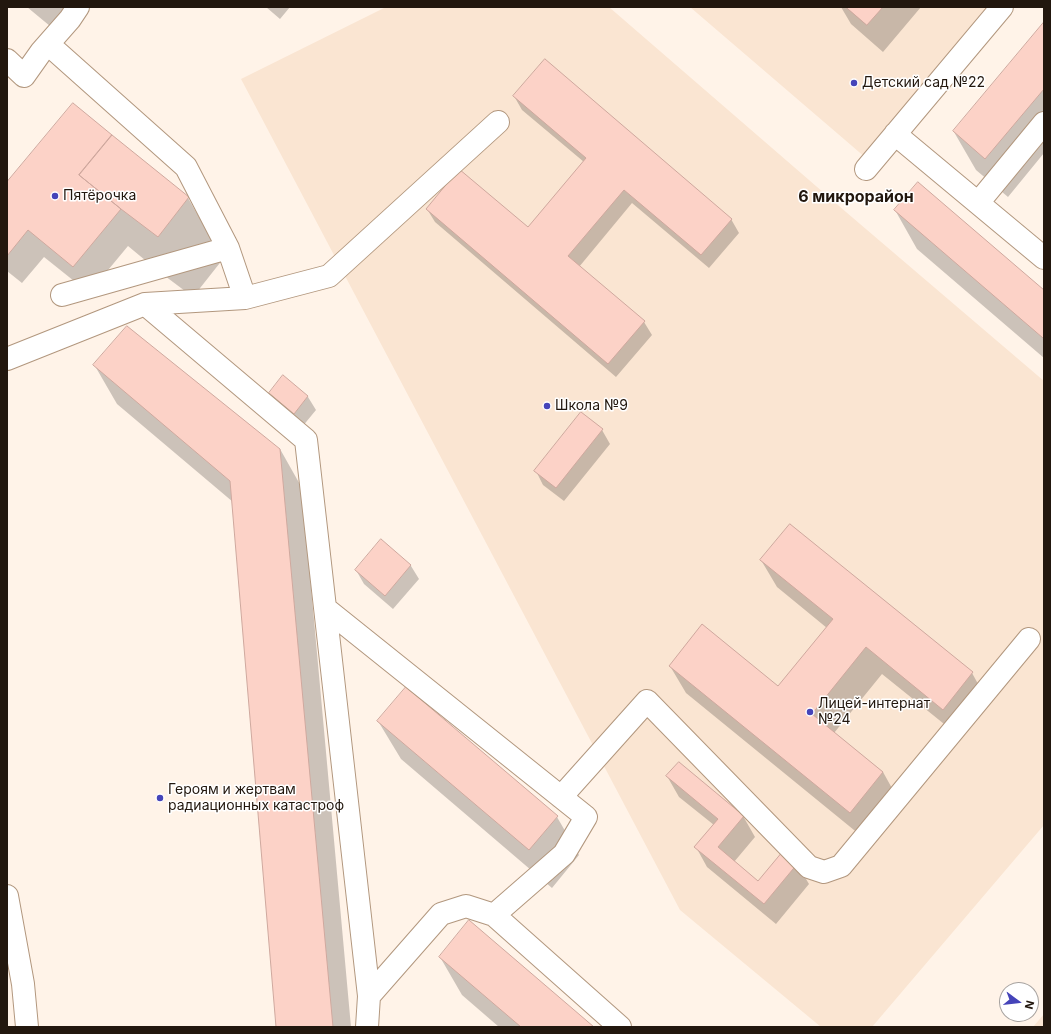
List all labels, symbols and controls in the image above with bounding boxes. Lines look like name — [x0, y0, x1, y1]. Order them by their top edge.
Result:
place label: Детский сад №22 — [862, 75, 985, 91]
marker: Детский сад №22 — [849, 78, 859, 88]
district label: 6 микрорайон — [798, 187, 914, 207]
place label: Пятёрочка — [63, 188, 136, 204]
marker: Пятёрочка — [50, 191, 60, 201]
place label: Школа №9 — [555, 398, 628, 414]
marker: Школа №9 — [542, 401, 552, 411]
place label: Лицей-интернат №24 — [818, 696, 930, 728]
marker: Лицей-интернат №24 — [805, 707, 815, 717]
place label: Героям и жертвам радиационных катастроф — [168, 782, 344, 814]
marker: Героям и жертвам радиационных катастроф — [155, 793, 165, 803]
north arrow — [999, 982, 1039, 1022]
text: N — [1022, 999, 1037, 1011]

